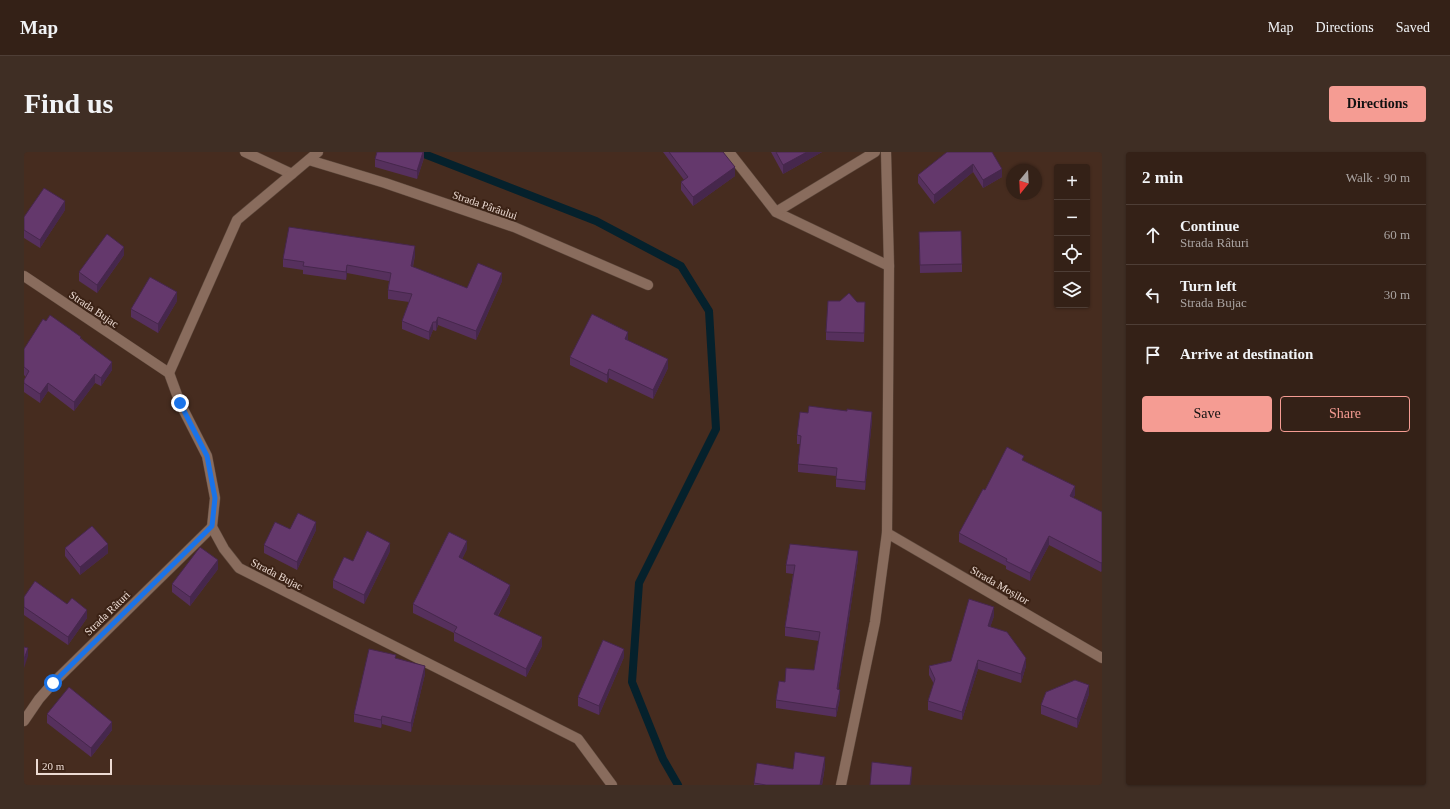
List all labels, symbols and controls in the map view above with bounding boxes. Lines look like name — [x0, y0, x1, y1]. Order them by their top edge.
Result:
text: Map — [20, 17, 58, 38]
text: Map — [1268, 20, 1293, 35]
text: Directions — [1315, 20, 1374, 35]
text: Saved — [1396, 20, 1430, 35]
button: Directions — [1329, 86, 1426, 122]
text: Find us — [24, 88, 114, 119]
north arrow — [1006, 164, 1042, 200]
map controls — [1054, 164, 1090, 308]
button: + — [1054, 164, 1090, 200]
text: 2 min — [1142, 168, 1183, 187]
text: Walk · 90 m — [1346, 170, 1410, 185]
street label: Strada Pârâului — [451, 188, 519, 222]
button: − — [1054, 200, 1090, 236]
text: Continue — [1180, 218, 1239, 234]
icon: ahead — [1142, 224, 1164, 246]
text: 60 m — [1384, 227, 1410, 242]
text: Strada Râturi — [1180, 235, 1249, 250]
button: locate — [1054, 236, 1090, 272]
button: layers — [1054, 272, 1090, 308]
text: Turn left — [1180, 278, 1237, 294]
icon: left — [1142, 284, 1164, 306]
text: 30 m — [1384, 287, 1410, 302]
street label: Strada Bujac — [67, 288, 121, 330]
text: Strada Bujac — [1180, 295, 1247, 310]
icon: arrive — [1142, 344, 1164, 366]
text: Arrive at destination — [1180, 346, 1313, 362]
route end — [171, 394, 189, 412]
button: Save — [1142, 396, 1272, 432]
button: Share — [1280, 396, 1410, 432]
street label: Strada Bujac — [249, 556, 305, 592]
street label: Strada Moșilor — [969, 563, 1032, 607]
street label: Strada Râturi — [82, 588, 132, 638]
route start — [44, 674, 62, 692]
scale bar — [36, 757, 112, 776]
text: 20 m — [42, 760, 64, 772]

